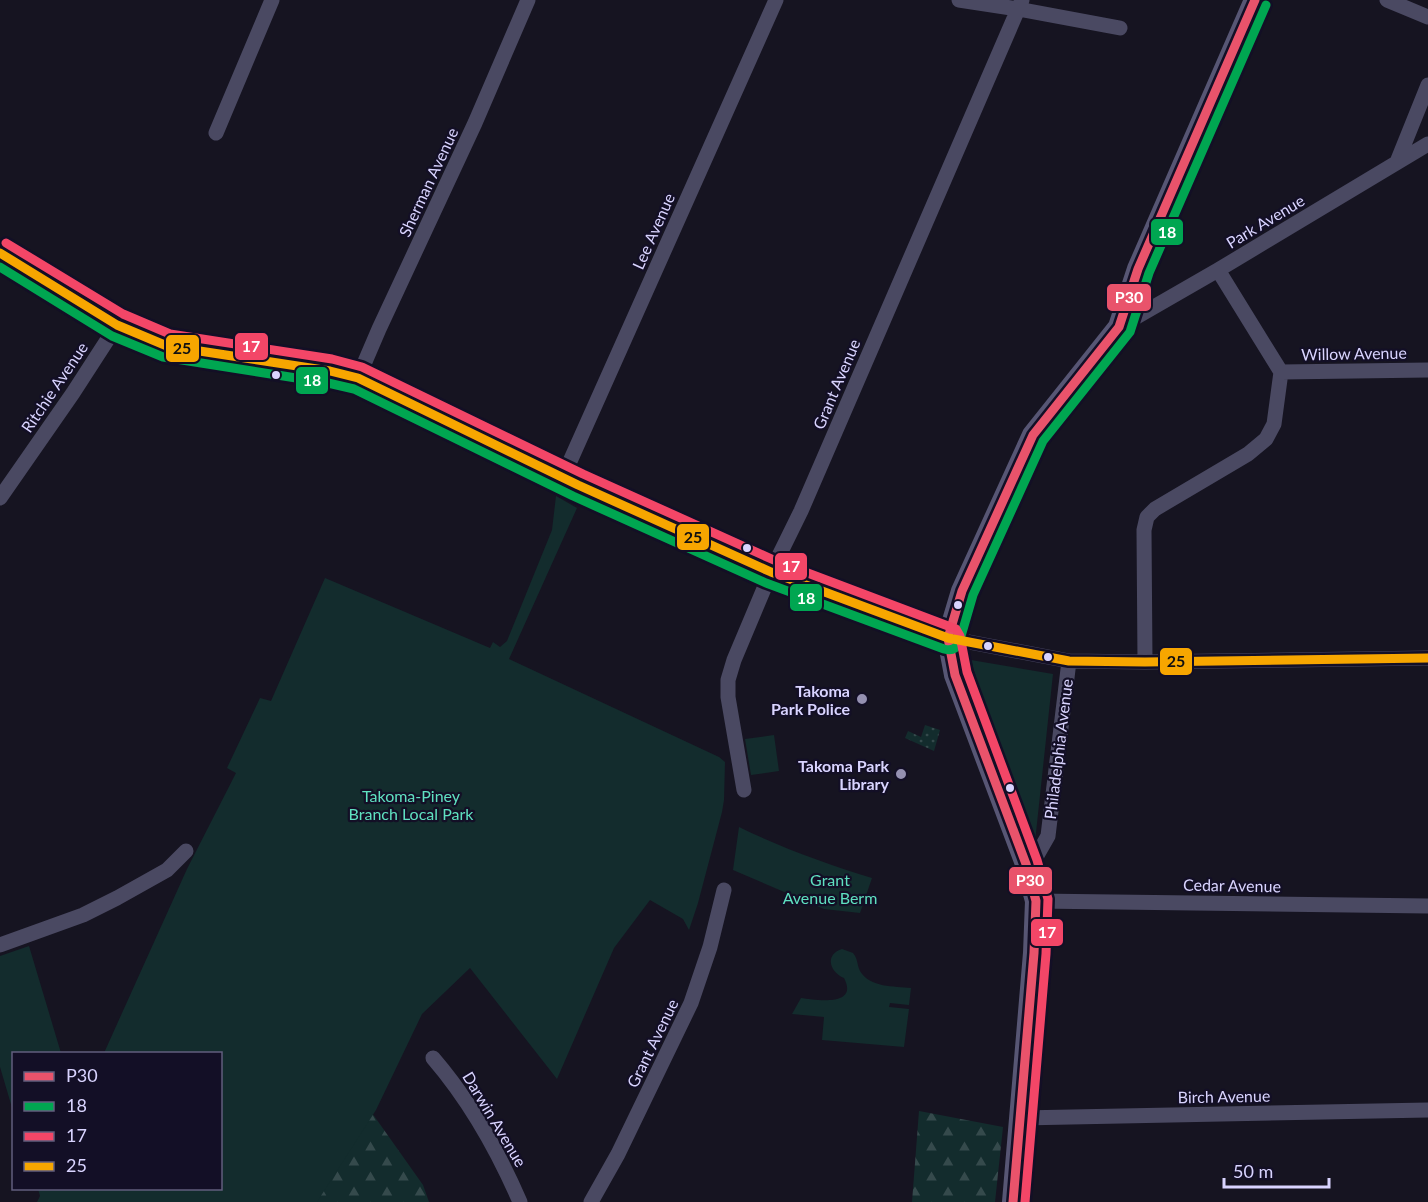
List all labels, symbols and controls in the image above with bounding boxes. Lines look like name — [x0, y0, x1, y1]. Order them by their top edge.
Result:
street label: Sherman Avenue — [394, 124, 462, 240]
street label: Lee Avenue — [628, 190, 678, 272]
street label: Park Avenue — [1222, 190, 1308, 252]
line badge: 18 — [1150, 218, 1184, 246]
text: 18 — [1158, 222, 1176, 241]
line badge: P30 — [1106, 283, 1152, 312]
text: P30 — [1115, 287, 1143, 306]
line badge: 17 — [234, 332, 269, 361]
line badge: 25 — [165, 334, 200, 363]
text: 17 — [242, 336, 260, 355]
street label: Grant Avenue — [808, 336, 864, 432]
street label: Ritchie Avenue — [17, 338, 91, 436]
text: 25 — [173, 338, 191, 357]
street label: Willow Avenue — [1301, 343, 1407, 363]
line badge: 18 — [295, 366, 329, 395]
unlabelled marker — [270, 369, 282, 381]
text: 18 — [303, 370, 321, 389]
line badge: 25 — [676, 523, 710, 551]
text: 25 — [684, 527, 702, 546]
unlabelled marker — [741, 542, 753, 554]
line badge: 17 — [774, 552, 808, 581]
text: 17 — [782, 556, 800, 575]
line badge: 18 — [789, 583, 823, 612]
text: 18 — [797, 588, 815, 607]
unlabelled marker — [952, 599, 964, 611]
unlabelled marker — [982, 640, 994, 652]
line badge: 25 — [1159, 647, 1193, 676]
unlabelled marker — [1042, 651, 1054, 663]
text: 25 — [1167, 651, 1185, 670]
street label: Philadelphia Avenue — [1040, 678, 1076, 820]
place label: Takoma Park Police — [771, 681, 850, 718]
marker: Takoma Park Police — [855, 692, 869, 706]
place label: Takoma Park Library — [798, 756, 890, 793]
marker: Takoma Park Library — [894, 767, 908, 781]
unlabelled marker — [1004, 782, 1016, 794]
park label: Takoma-Piney Branch Local Park — [349, 786, 474, 823]
line badge: P30 — [1008, 866, 1053, 895]
park label: Grant Avenue Berm — [783, 870, 877, 907]
text: P30 — [1016, 870, 1044, 889]
street label: Cedar Avenue — [1183, 875, 1281, 895]
line badge: 17 — [1030, 918, 1064, 947]
text: 17 — [1038, 922, 1056, 941]
street label: Grant Avenue — [622, 996, 682, 1090]
legend — [12, 1052, 222, 1190]
text: P30 — [66, 1064, 98, 1086]
street label: Darwin Avenue — [459, 1068, 531, 1170]
street label: Birch Avenue — [1178, 1086, 1270, 1106]
text: 18 — [66, 1094, 87, 1116]
text: 17 — [66, 1124, 87, 1146]
scale bar — [1224, 1151, 1329, 1189]
text: 25 — [66, 1154, 87, 1176]
text: 50 m — [1233, 1160, 1273, 1182]

